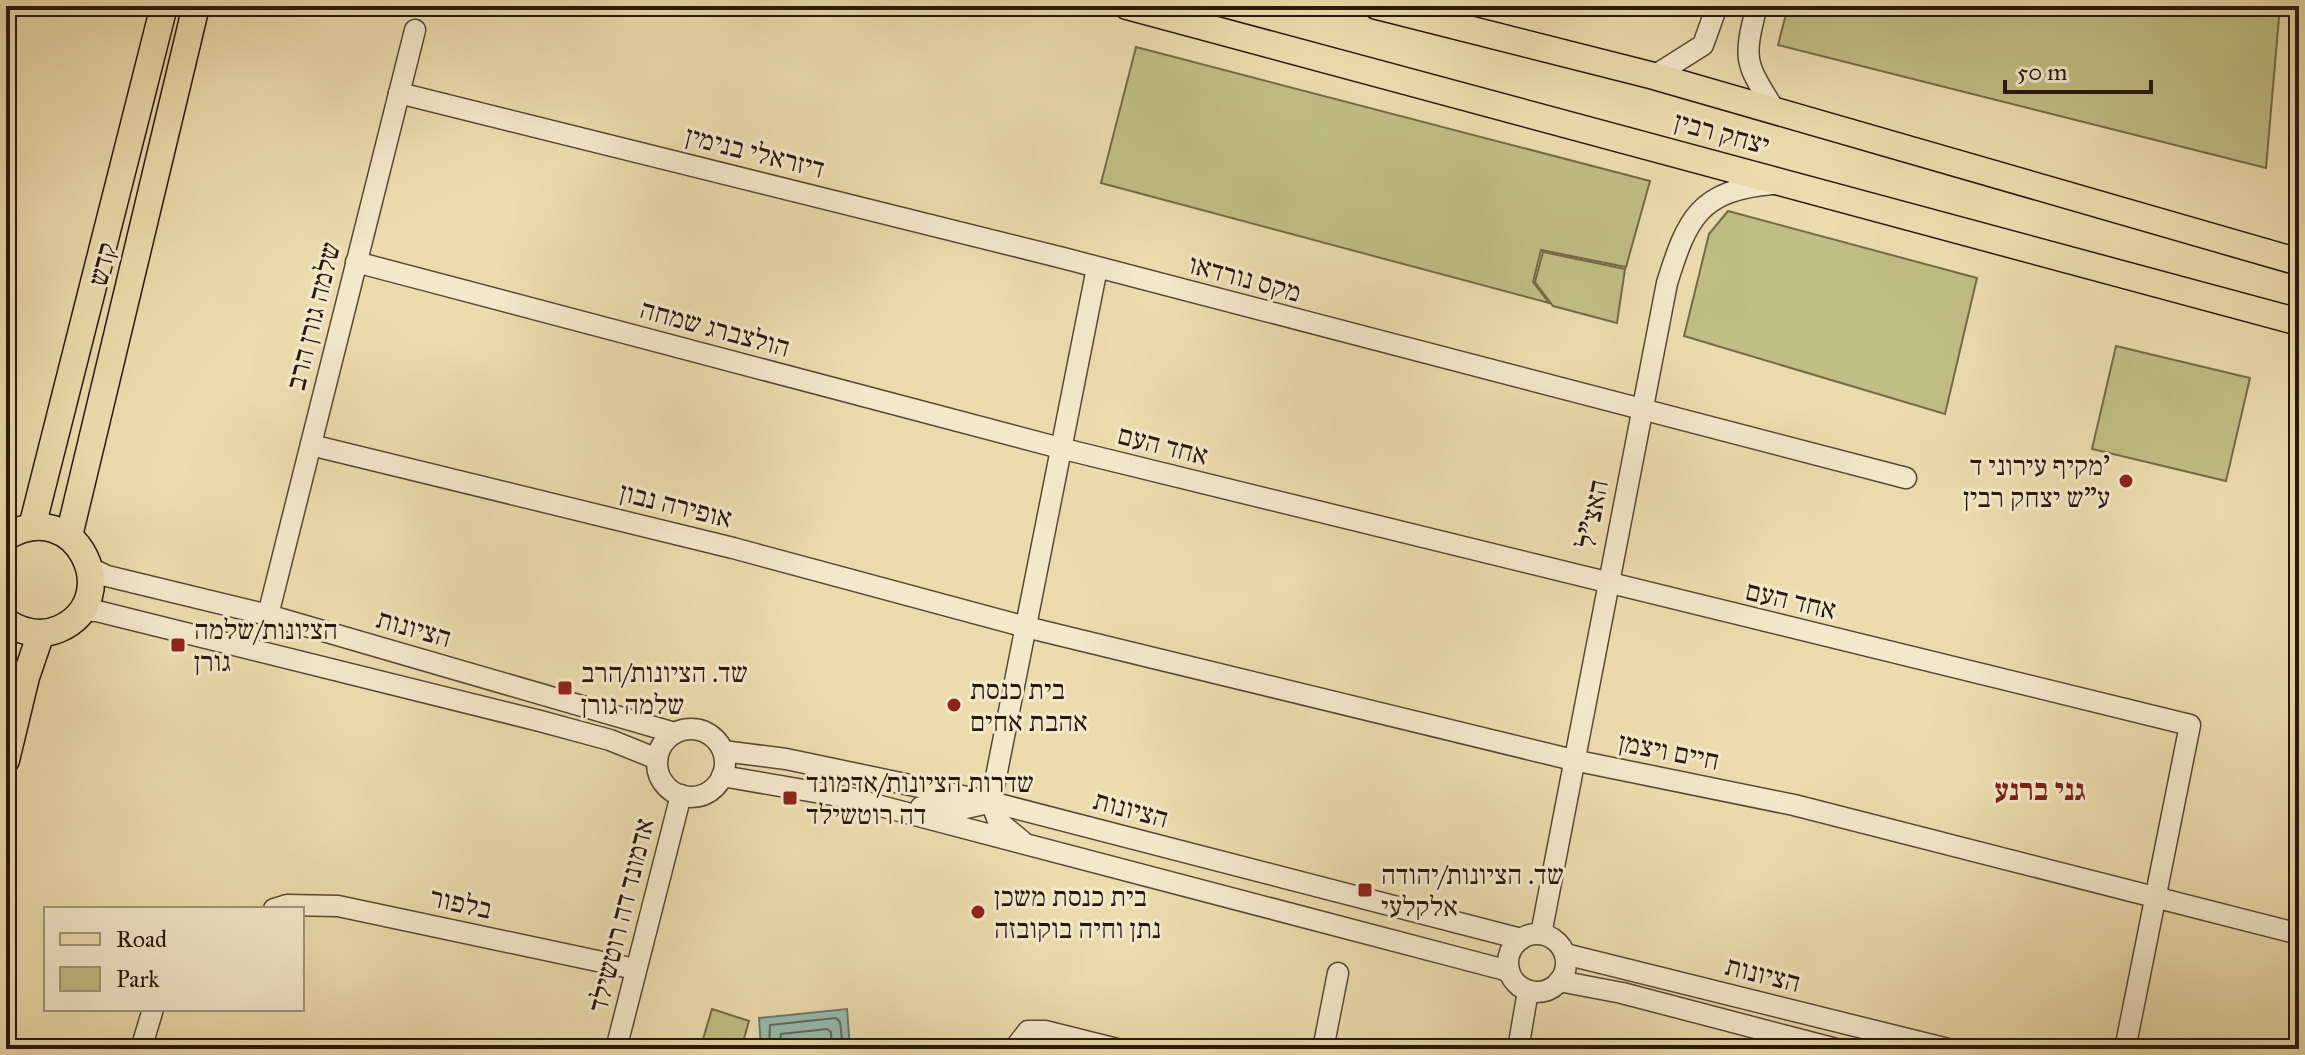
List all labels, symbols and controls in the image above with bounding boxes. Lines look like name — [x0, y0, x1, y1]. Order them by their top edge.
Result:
scale bar — [2005, 44, 2151, 94]
text: 50 m — [2017, 57, 2067, 87]
street label: יצחק רבין — [1671, 104, 1773, 162]
street label: דיזראלי בנימין — [682, 118, 828, 186]
street label: שלמה גורן הרב — [278, 238, 348, 394]
street label: קדש — [80, 239, 124, 289]
street label: מקס נורדאו — [1185, 246, 1305, 310]
street label: הולצברג שמחה — [636, 291, 794, 365]
street label: אחד העם — [1114, 417, 1212, 473]
place label: מקיף עירוני ד' ע"ש יצחק רבין — [1963, 448, 2110, 515]
marker: מקיף עירוני ד' ע"ש יצחק רבין — [2117, 472, 2135, 490]
street label: אופירה נבון — [616, 474, 736, 536]
street label: האצ"ל — [1568, 476, 1616, 552]
street label: אחד העם — [1742, 573, 1840, 627]
street label: הציונות — [373, 601, 455, 655]
place label: הציונות/שלמה גורן — [194, 612, 338, 679]
marker: הציונות/שלמה גורן — [169, 636, 187, 654]
place label: שד. הציונות/הרב שלמה גורן — [581, 655, 748, 722]
place label: בית כנסת אהבת אחים — [970, 672, 1088, 739]
marker: שד. הציונות/הרב שלמה גורן — [556, 679, 574, 697]
marker: בית כנסת אהבת אחים — [945, 696, 963, 714]
street label: חיים ויצמן — [1616, 724, 1722, 778]
place label: שדרות הציונות/אדמונד דה רוטשילד — [806, 765, 1034, 832]
district label: גני ברנע — [1994, 772, 2086, 808]
street label: הציונות — [1090, 782, 1172, 836]
marker: שדרות הציונות/אדמונד דה רוטשילד — [781, 789, 799, 807]
street label: אדמונד דה רוטשילד — [580, 814, 662, 1016]
place label: שד. הציונות/יהודה אלקלעי — [1381, 857, 1564, 924]
street label: בלפור — [427, 879, 495, 927]
place label: בית כנסת משכן נתן וחיה בוקובזה — [994, 879, 1161, 946]
marker: שד. הציונות/יהודה אלקלעי — [1356, 881, 1374, 899]
marker: בית כנסת משכן נתן וחיה בוקובזה — [969, 903, 987, 921]
legend — [44, 907, 304, 1011]
text: Road — [116, 924, 167, 954]
street label: הציונות — [1722, 948, 1804, 1000]
text: Park — [116, 964, 160, 994]

